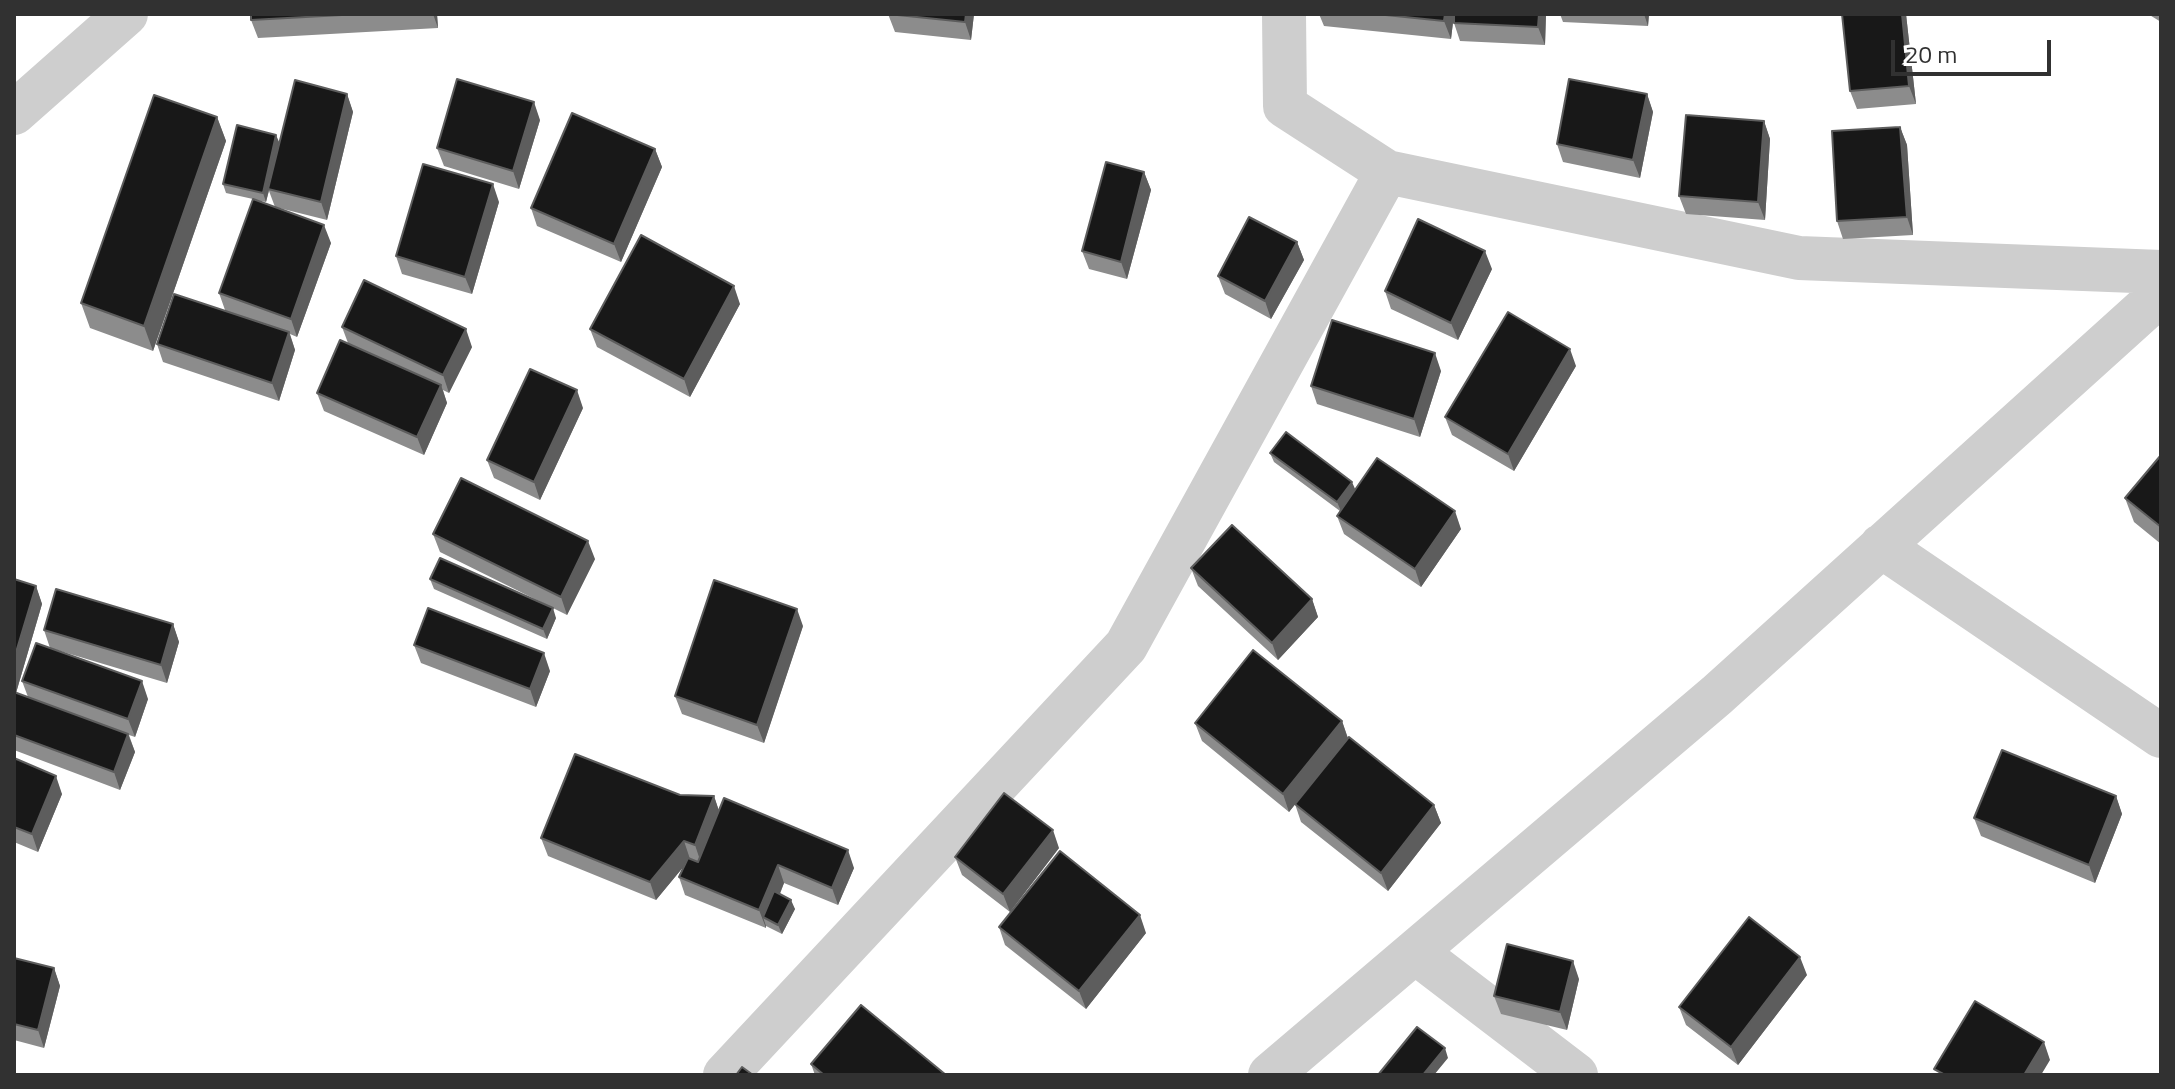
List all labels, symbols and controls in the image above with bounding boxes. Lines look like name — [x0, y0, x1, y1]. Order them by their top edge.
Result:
scale bar — [1895, 24, 2055, 74]
text: 20 m — [1905, 36, 1957, 72]

